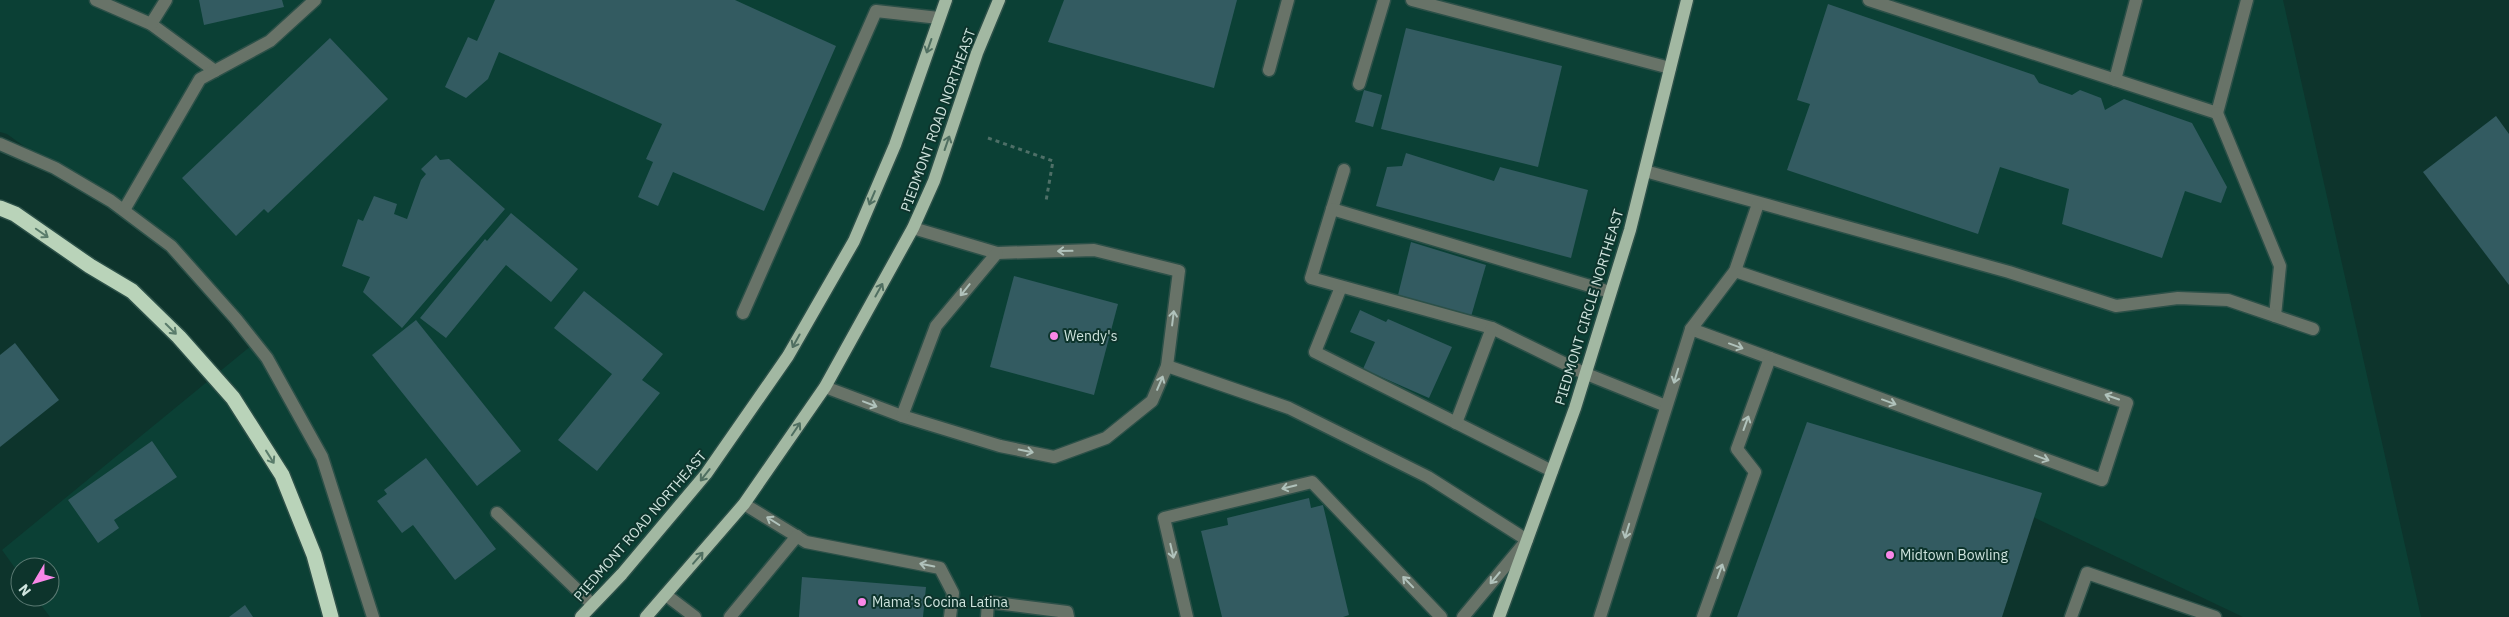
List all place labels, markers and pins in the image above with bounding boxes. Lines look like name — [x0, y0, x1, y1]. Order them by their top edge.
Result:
place label: Wendy's — [1064, 327, 1118, 345]
marker: Wendy's — [1048, 330, 1060, 342]
place label: Midtown Bowling — [1900, 546, 2009, 564]
marker: Midtown Bowling — [1884, 549, 1896, 561]
place label: Mama's Cocina Latina — [872, 593, 1008, 611]
marker: Mama's Cocina Latina — [856, 596, 868, 608]

